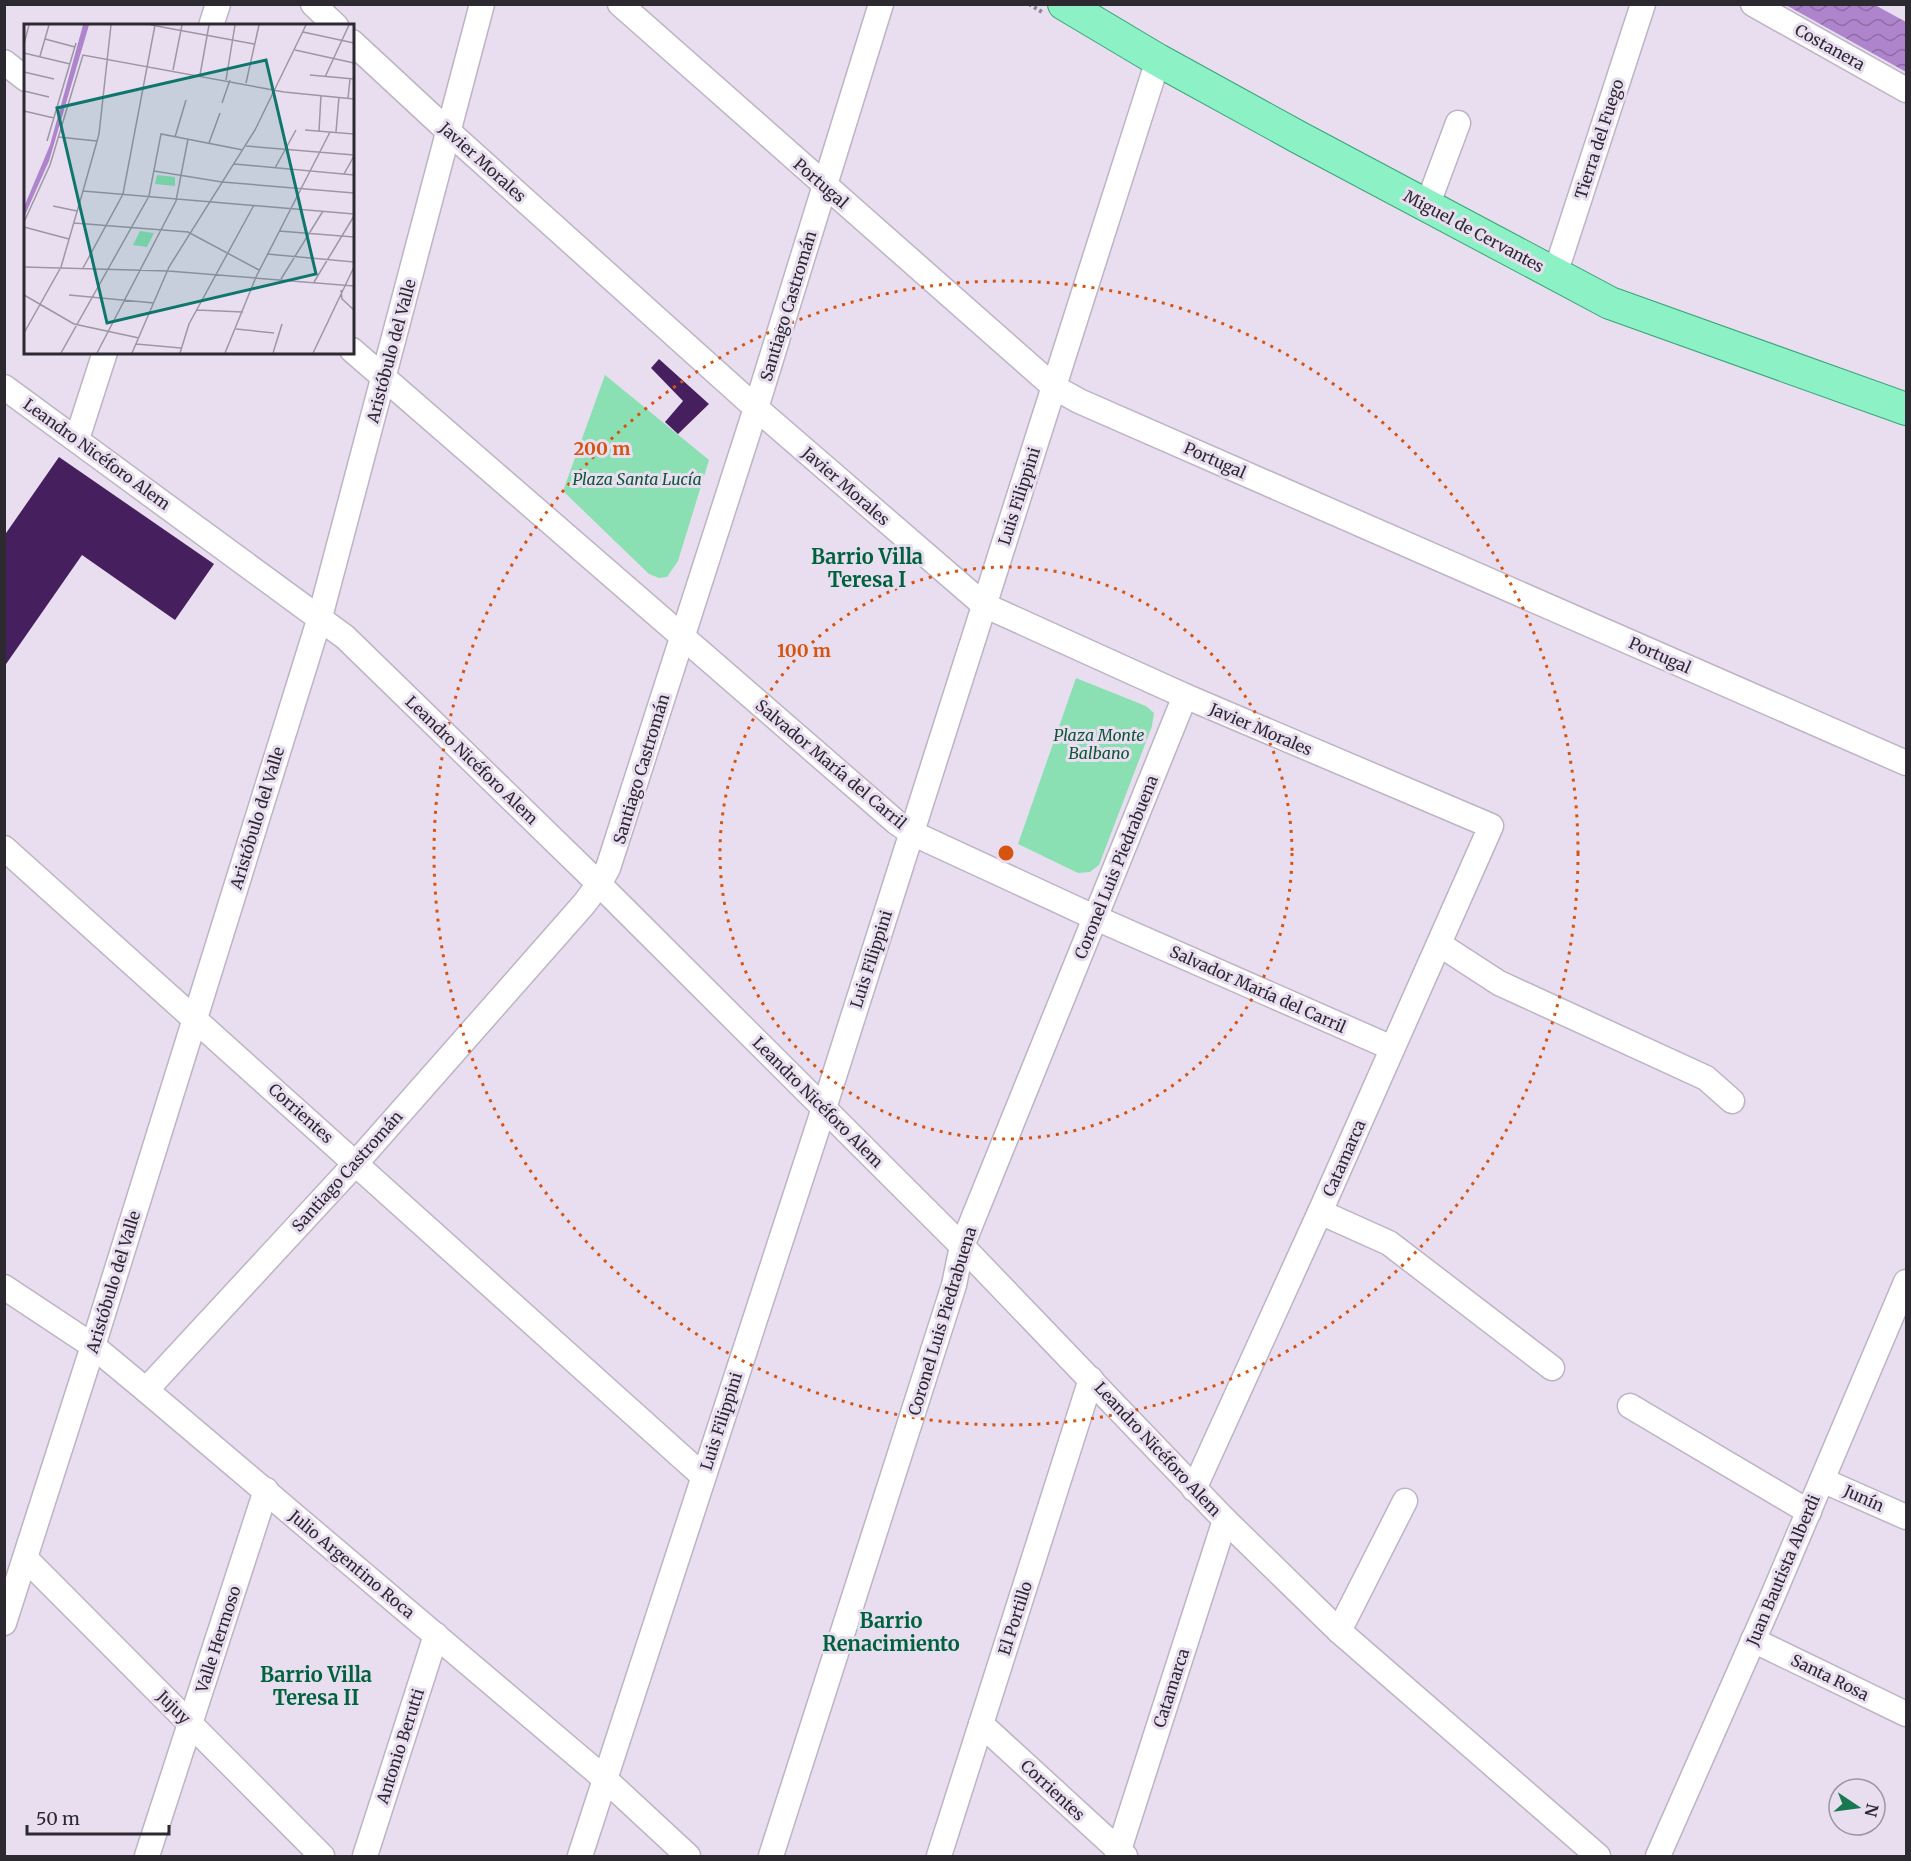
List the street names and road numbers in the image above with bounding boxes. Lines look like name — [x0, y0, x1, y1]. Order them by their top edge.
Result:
street label: Costanera — [1792, 20, 1869, 75]
street label: Tierra del Fuego — [1570, 77, 1628, 201]
street label: Javier Morales — [435, 117, 530, 206]
street label: Portugal — [790, 154, 852, 212]
street label: Miguel de Cervantes — [1400, 186, 1548, 276]
street label: Santiago Castromán — [756, 228, 820, 383]
street label: Aristóbulo del Valle — [362, 277, 420, 426]
street label: Leandro Nicéforo Alem — [20, 394, 174, 514]
street label: Portugal — [1181, 437, 1249, 483]
street label: Javier Morales — [797, 442, 894, 530]
street label: Luis Filippini — [994, 445, 1044, 547]
street label: Portugal — [1626, 632, 1694, 678]
street label: Santiago Castromán — [609, 691, 673, 846]
street label: Leandro Nicéforo Alem — [402, 692, 542, 829]
street label: Salvador María del Carril — [752, 695, 910, 833]
street label: Javier Morales — [1206, 698, 1315, 760]
street label: Aristóbulo del Valle — [225, 744, 288, 893]
street label: Coronel Luis Piedrabuena — [1070, 772, 1162, 962]
street label: Luis Filippini — [846, 908, 896, 1010]
street label: Salvador María del Carril — [1167, 941, 1349, 1037]
street label: Leandro Nicéforo Alem — [749, 1033, 888, 1172]
street label: Corrientes — [265, 1079, 338, 1147]
street label: Santiago Castromán — [287, 1106, 407, 1236]
street label: Catamarca — [1318, 1116, 1370, 1199]
street label: Aristóbulo del Valle — [81, 1208, 144, 1357]
street label: Coronel Luis Piedrabuena — [904, 1224, 980, 1418]
street label: Luis Filippini — [696, 1370, 746, 1472]
street label: Leandro Nicéforo Alem — [1091, 1378, 1226, 1520]
street label: Junín — [1840, 1480, 1887, 1516]
street label: Juan Bautista Alberdi — [1742, 1491, 1824, 1649]
street label: Julio Argentino Roca — [284, 1505, 419, 1623]
street label: El Portillo — [994, 1579, 1036, 1657]
street label: Valle Hermoso — [191, 1583, 245, 1696]
street label: Catamarca — [1149, 1646, 1193, 1730]
street label: Santa Rosa — [1788, 1649, 1873, 1705]
street label: Jujuy — [152, 1685, 195, 1728]
street label: Antonio Berutti — [372, 1686, 428, 1807]
street label: Corrientes — [1017, 1755, 1089, 1825]

